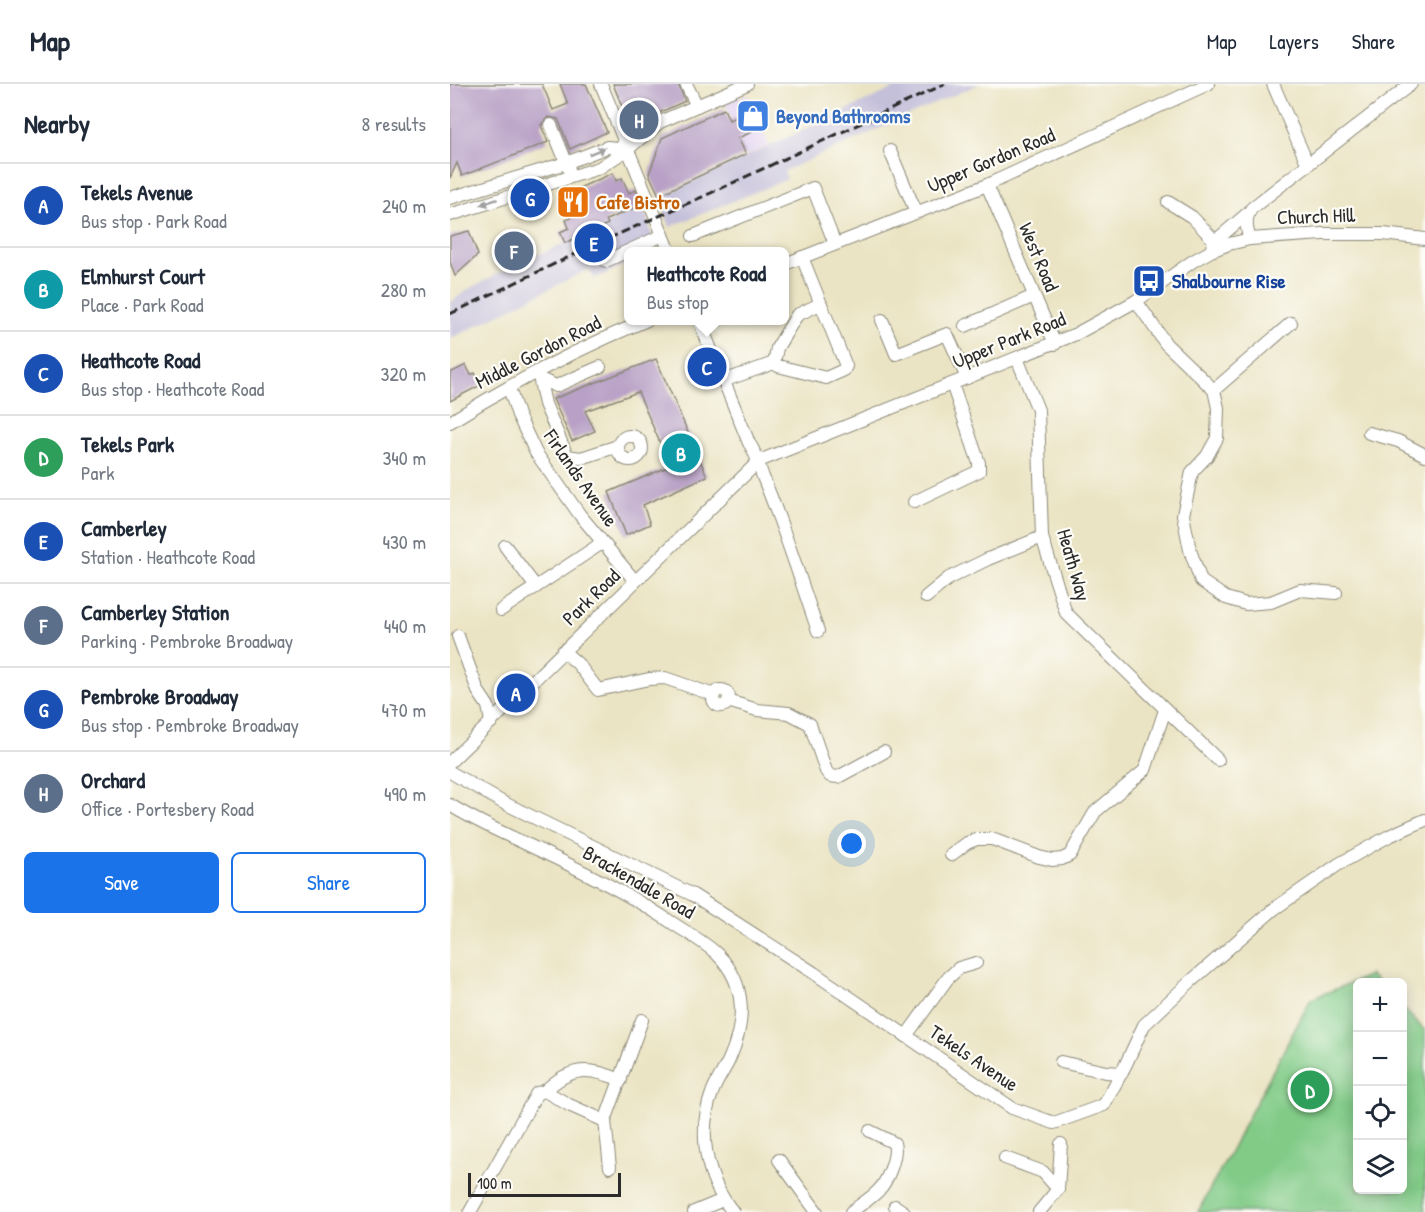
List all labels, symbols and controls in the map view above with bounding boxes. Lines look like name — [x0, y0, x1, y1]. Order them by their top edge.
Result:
text: Map — [30, 22, 70, 60]
text: Map — [1207, 27, 1236, 56]
text: Layers — [1269, 27, 1319, 56]
text: Share — [1352, 27, 1395, 56]
pin: H — [620, 98, 658, 142]
shop icon: Beyond Bathrooms — [735, 98, 771, 134]
place label: Beyond Bathrooms — [776, 102, 911, 130]
text: Nearby — [24, 106, 90, 141]
text: 8 results — [361, 110, 426, 137]
street label: Upper Gordon Road — [923, 120, 1059, 199]
one-way arrow — [588, 146, 606, 156]
pin: G — [510, 176, 550, 220]
text: Tekels Avenue — [81, 177, 193, 207]
restaurant icon: Cafe Bistro — [555, 184, 591, 220]
place label: Cafe Bistro — [596, 188, 680, 215]
text: A — [39, 192, 48, 219]
text: 240 m — [382, 192, 426, 219]
one-way arrow — [480, 197, 498, 207]
street label: Church Hill — [1276, 201, 1356, 230]
text: Bus stop · Park Road — [81, 207, 227, 234]
street label: West Road — [1013, 218, 1066, 296]
pin: E — [574, 220, 614, 266]
pin: F — [494, 228, 534, 274]
popup — [624, 247, 789, 325]
text: Heathcote Road — [647, 258, 766, 288]
text: Elmhurst Court — [81, 261, 205, 291]
bus stop icon: Shalbourne Rise — [1131, 263, 1167, 299]
place label: Shalbourne Rise — [1172, 267, 1286, 294]
text: B — [38, 276, 49, 303]
text: 280 m — [381, 276, 426, 303]
text: Bus stop — [647, 288, 708, 315]
text: Place · Park Road — [81, 291, 204, 318]
street label: Upper Park Road — [948, 305, 1069, 374]
street label: Middle Gordon Road — [470, 308, 605, 395]
pin: C — [688, 344, 726, 390]
text: Heathcote Road — [81, 345, 200, 375]
text: C — [38, 360, 49, 387]
text: 320 m — [381, 360, 426, 387]
text: Bus stop · Heathcote Road — [81, 375, 264, 402]
street label: Firlands Avenue — [537, 423, 625, 532]
text: Tekels Park — [81, 429, 174, 459]
pin: B — [662, 430, 700, 476]
text: D — [39, 444, 48, 471]
text: 340 m — [382, 444, 426, 471]
text: Park — [81, 459, 114, 486]
text: Camberley — [81, 513, 167, 543]
street label: Heath Way — [1051, 526, 1098, 604]
text: E — [39, 528, 48, 555]
text: 430 m — [382, 528, 426, 555]
text: Station · Heathcote Road — [81, 543, 255, 570]
street label: Park Road — [556, 562, 626, 631]
text: Camberley Station — [81, 597, 230, 627]
text: F — [40, 612, 47, 639]
text: 440 m — [384, 612, 426, 639]
text: Parking · Pembroke Broadway — [81, 627, 293, 654]
pin: A — [496, 670, 536, 716]
text: Pembroke Broadway — [81, 681, 238, 711]
text: G — [39, 696, 48, 723]
text: 470 m — [381, 696, 426, 723]
text: Bus stop · Pembroke Broadway — [81, 711, 299, 738]
text: Orchard — [81, 765, 145, 795]
text: H — [39, 780, 48, 807]
text: 490 m — [384, 780, 426, 807]
text: Office · Portesbery Road — [81, 795, 254, 822]
your location — [837, 829, 866, 858]
street label: Brackendale Road — [578, 839, 700, 925]
button: Save — [24, 852, 219, 913]
button: Share — [231, 852, 426, 913]
map controls — [1353, 978, 1407, 1194]
button: + — [1353, 978, 1407, 1032]
street label: Tekels Avenue — [924, 1018, 1024, 1097]
button: − — [1353, 1032, 1407, 1086]
pin: D — [1290, 1068, 1330, 1112]
button: locate — [1353, 1086, 1407, 1140]
button: layers — [1353, 1140, 1407, 1194]
scale bar — [468, 1170, 621, 1198]
text: 100 m — [477, 1172, 512, 1194]

